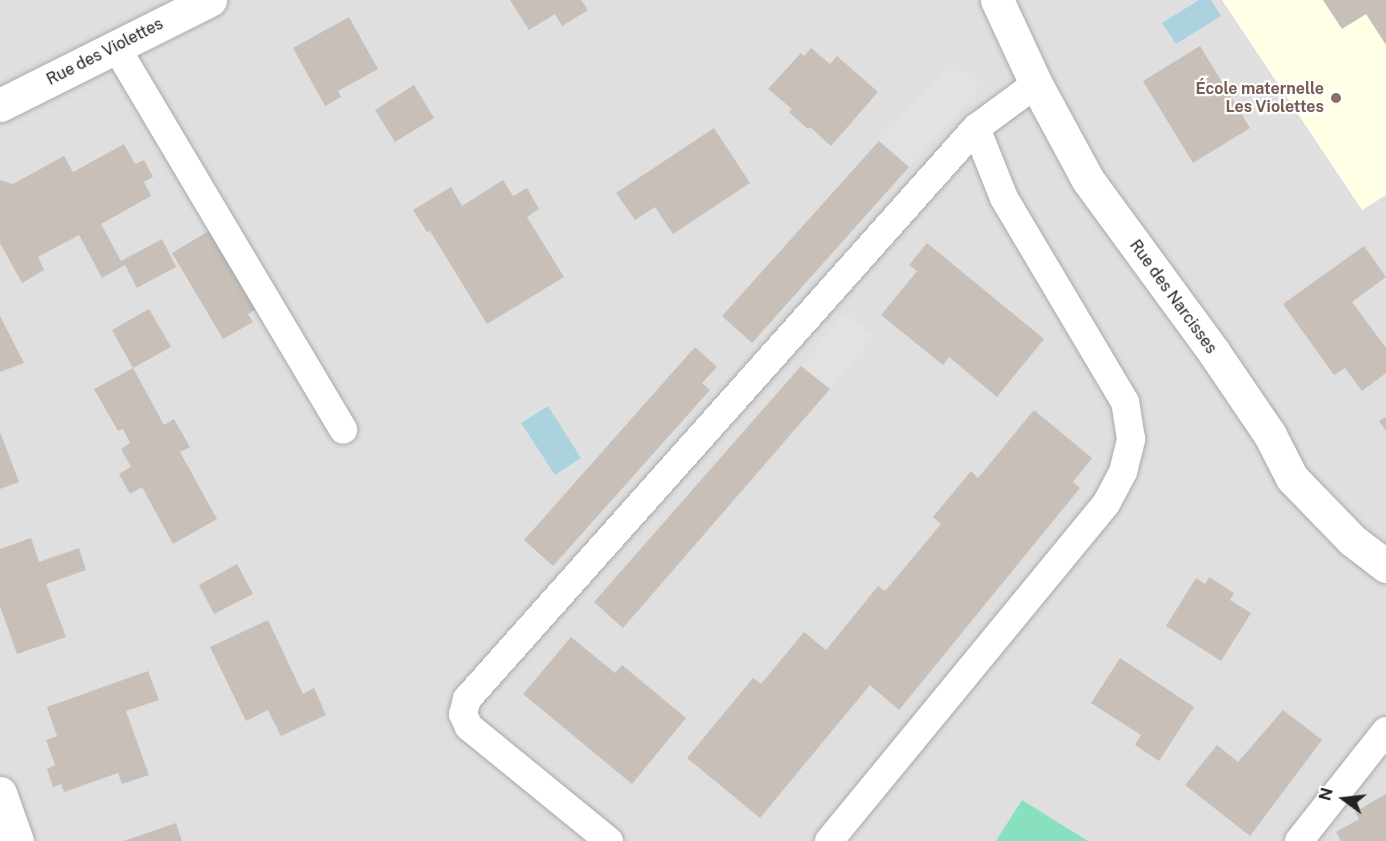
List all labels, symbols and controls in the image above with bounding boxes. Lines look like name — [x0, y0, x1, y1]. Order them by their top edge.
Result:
street label: Rue des Violettes — [43, 14, 167, 90]
place label: École maternelle Les Violettes — [1195, 79, 1324, 117]
marker: École maternelle Les Violettes — [1329, 91, 1343, 105]
street label: Rue des Narcisses — [1125, 236, 1221, 358]
north arrow — [1314, 769, 1374, 829]
text: N — [1315, 786, 1337, 803]

